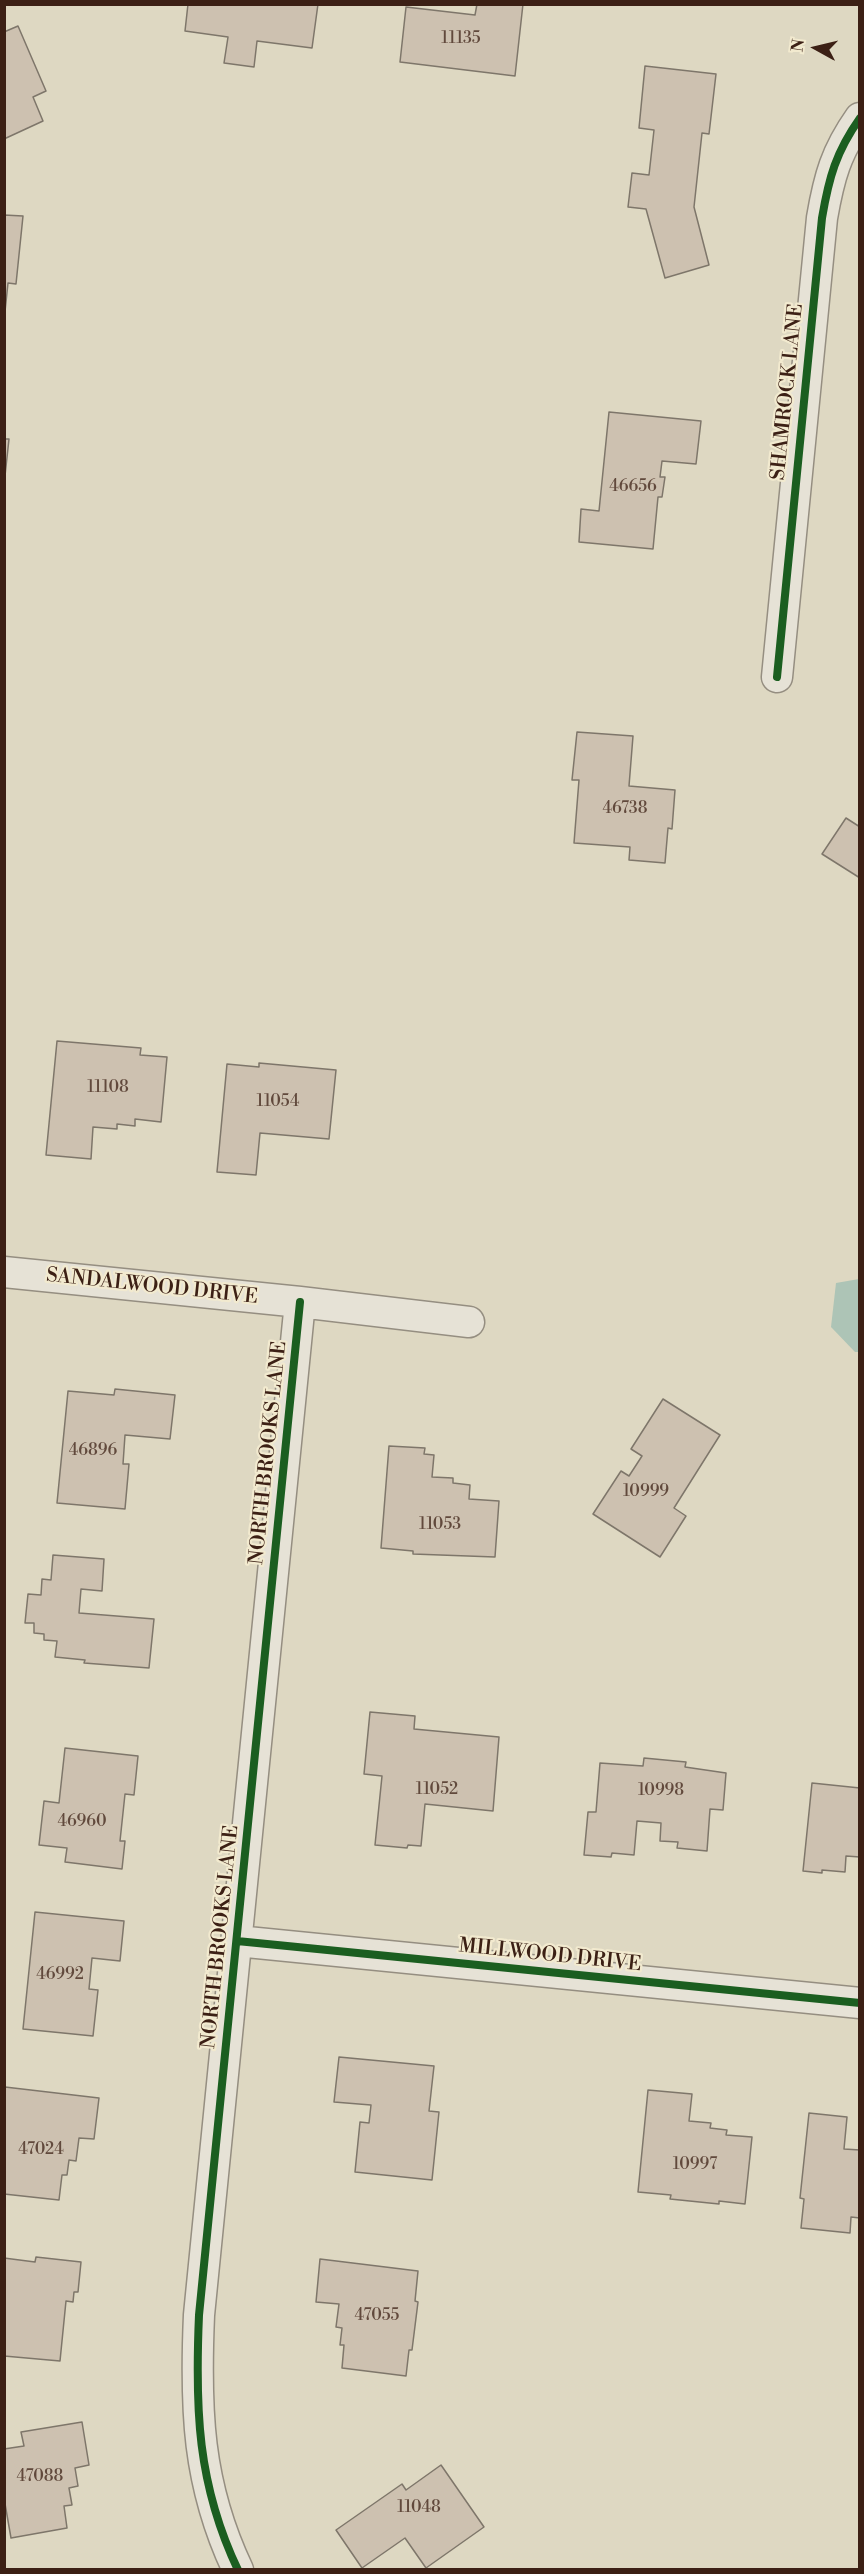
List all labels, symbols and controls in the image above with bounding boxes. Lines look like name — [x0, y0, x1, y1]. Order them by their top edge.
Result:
north arrow — [786, 18, 846, 78]
house number: 11135 — [441, 29, 481, 49]
text: N — [787, 38, 809, 53]
street label: SHAMROCK LANE — [767, 303, 809, 481]
house number: 46656 — [609, 477, 657, 497]
house number: 46738 — [603, 799, 647, 819]
house number: 11108 — [87, 1078, 129, 1098]
house number: 11054 — [256, 1092, 300, 1112]
street label: SANDALWOOD DRIVE — [45, 1264, 259, 1310]
street label: NORTH BROOKS LANE — [245, 1340, 293, 1566]
house number: 46896 — [69, 1441, 117, 1461]
house number: 10999 — [623, 1482, 669, 1502]
house number: 11053 — [419, 1515, 461, 1535]
house number: 11052 — [416, 1780, 458, 1800]
house number: 10998 — [638, 1781, 684, 1801]
house number: 46960 — [57, 1812, 107, 1832]
street label: NORTH BROOKS LANE — [197, 1824, 245, 2050]
street label: MILLWOOD DRIVE — [458, 1934, 642, 1978]
house number: 46992 — [36, 1965, 84, 1985]
house number: 47024 — [18, 2140, 64, 2160]
house number: 10997 — [673, 2155, 717, 2175]
house number: 47055 — [355, 2306, 399, 2326]
house number: 47088 — [17, 2467, 63, 2487]
house number: 11048 — [397, 2498, 441, 2518]

